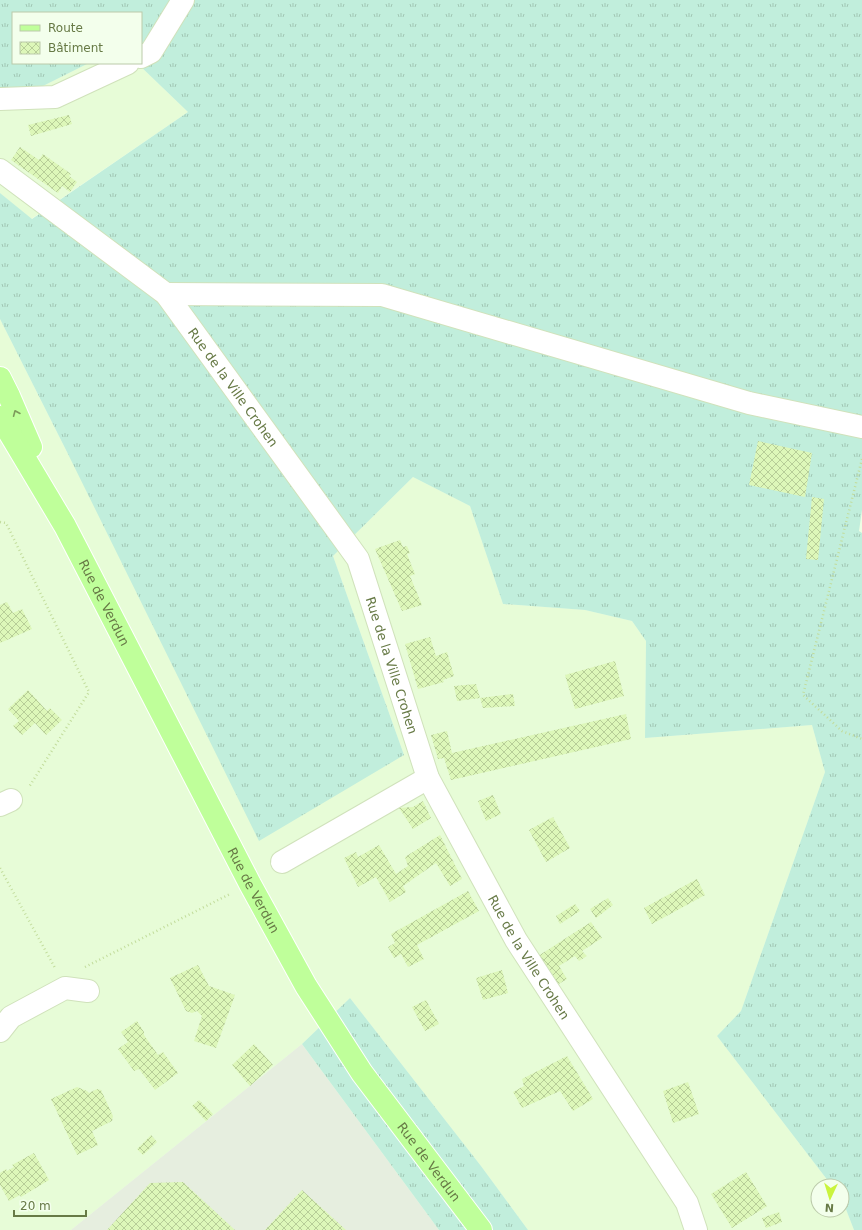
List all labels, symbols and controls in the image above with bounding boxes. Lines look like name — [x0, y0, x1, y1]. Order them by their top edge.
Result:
legend — [12, 12, 142, 64]
text: Route — [48, 21, 83, 35]
text: Bâtiment — [48, 41, 103, 55]
street label: Rue de la Ville Crohen — [185, 325, 281, 450]
one-way arrow — [13, 409, 21, 416]
street label: Rue de Verdun — [76, 557, 133, 648]
street label: Rue de la Ville Crohen — [363, 595, 420, 736]
street label: Rue de Verdun — [224, 845, 282, 936]
street label: Rue de la Ville Crohen — [485, 892, 573, 1022]
street label: Rue de Verdun — [394, 1120, 464, 1204]
north arrow — [810, 1178, 850, 1218]
scale bar — [14, 1192, 86, 1218]
text: 20 m — [20, 1199, 51, 1213]
text: N — [824, 1201, 834, 1214]

